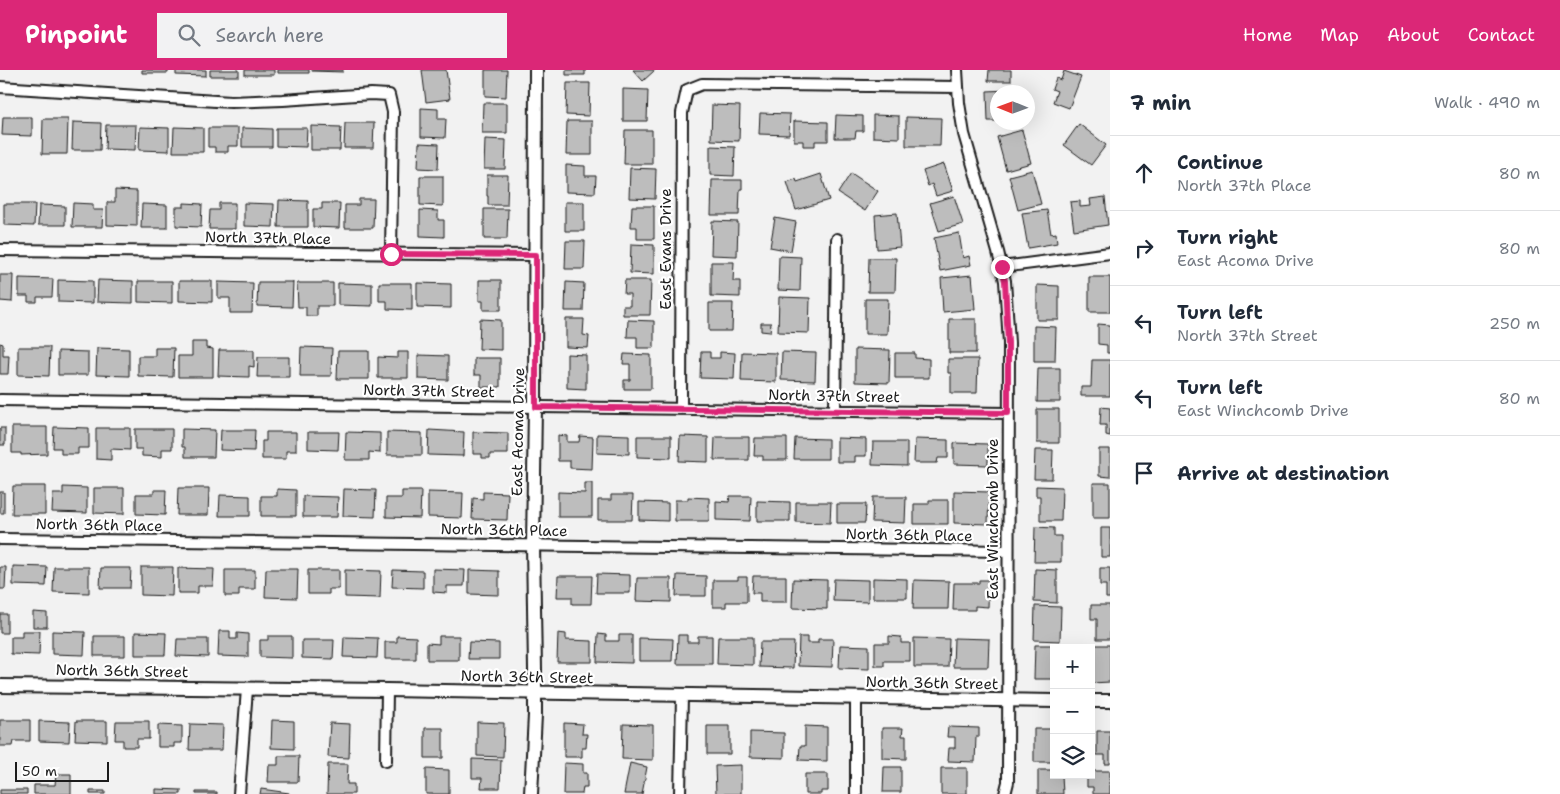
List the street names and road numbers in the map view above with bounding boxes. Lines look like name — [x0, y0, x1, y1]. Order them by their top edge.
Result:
street label: East Evans Drive — [656, 188, 676, 310]
street label: North 37th Place — [205, 227, 331, 249]
street label: East Acoma Drive — [507, 368, 529, 496]
street label: North 37th Street — [363, 380, 495, 402]
street label: North 37th Street — [768, 385, 900, 407]
street label: East Winchcomb Drive — [983, 438, 1003, 600]
street label: North 36th Place — [35, 514, 163, 536]
street label: North 36th Place — [440, 519, 568, 541]
street label: North 36th Place — [845, 524, 973, 546]
street label: North 36th Street — [55, 660, 189, 682]
street label: North 36th Street — [460, 666, 594, 688]
street label: North 36th Street — [865, 672, 999, 694]

